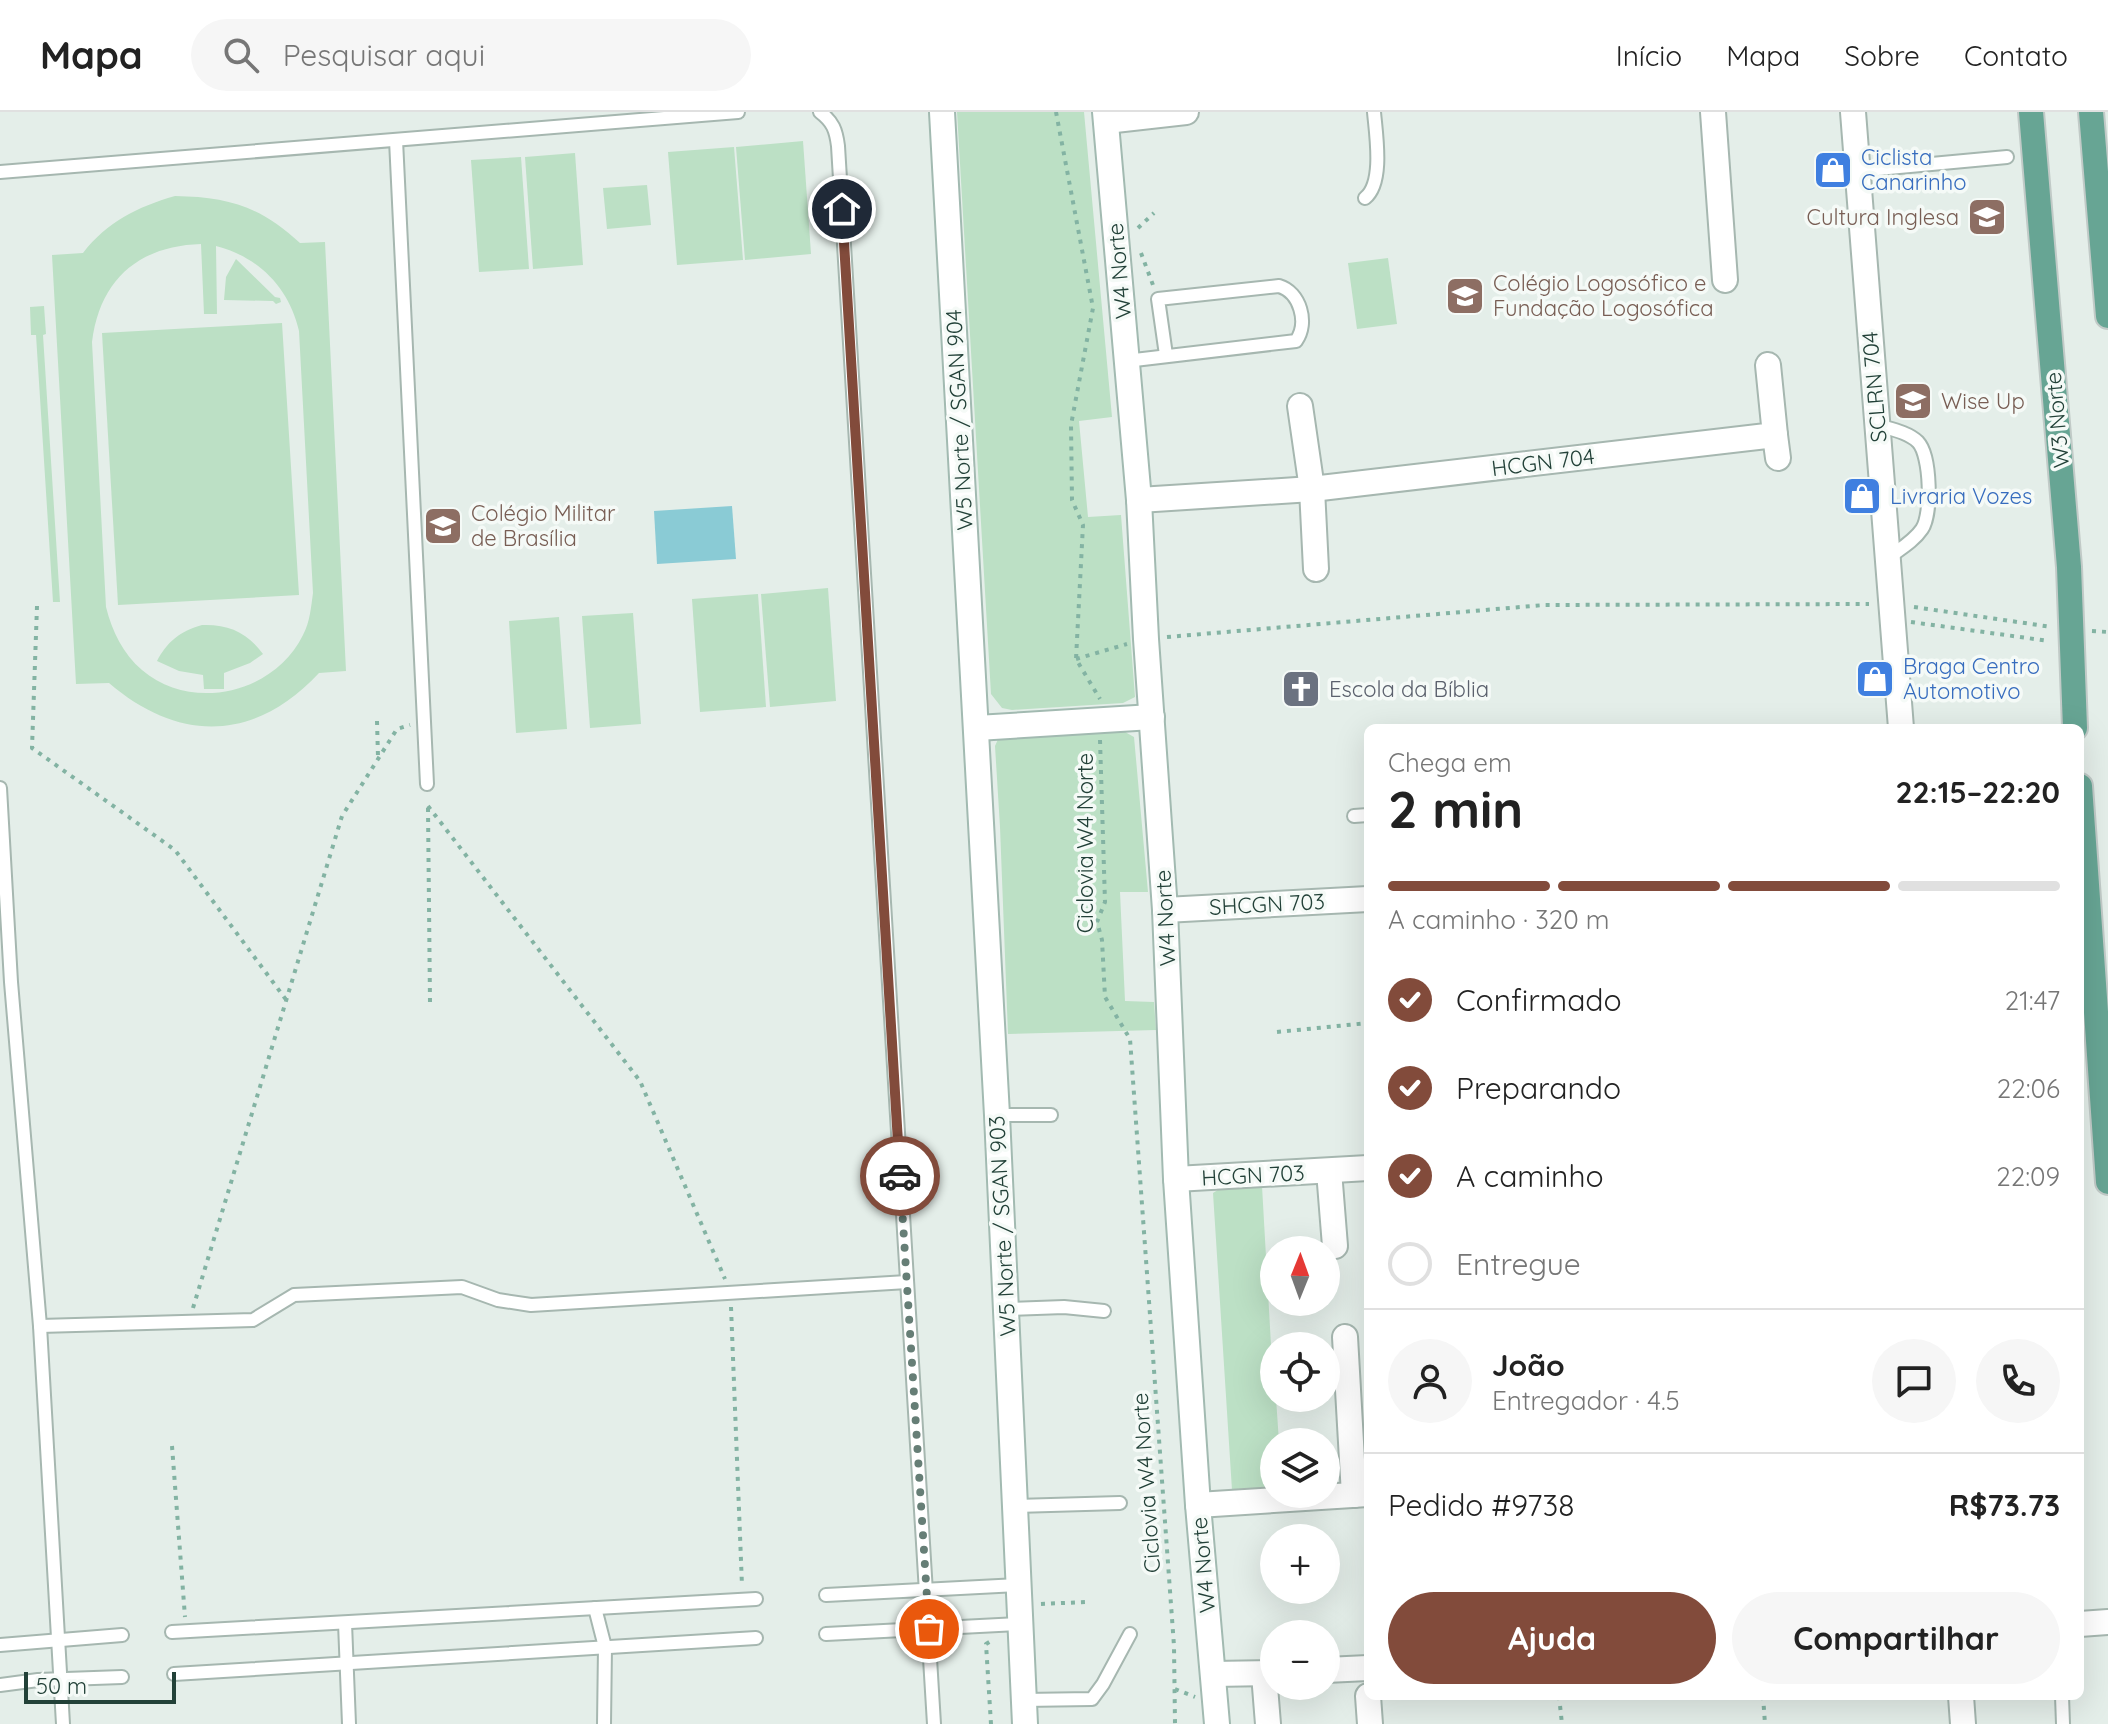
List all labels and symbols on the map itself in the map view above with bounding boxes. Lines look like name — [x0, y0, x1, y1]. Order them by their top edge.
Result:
place label: Ciclista Canarinho — [1861, 143, 1966, 196]
shop icon: Ciclista Canarinho — [1812, 149, 1854, 191]
pin — [808, 175, 876, 243]
school or university icon: Cultura Inglesa — [1966, 196, 2008, 238]
place label: Cultura Inglesa — [1807, 203, 1959, 231]
street label: W4 Norte — [1101, 222, 1137, 320]
place label: Colégio Logosófico e Fundação Logosófica — [1493, 269, 1714, 322]
school or university icon: Colégio Logosófico e Fundação Logosófica — [1444, 275, 1486, 317]
street label: W5 Norte / SGAN 904 — [939, 309, 979, 531]
street label: SCLRN 704 — [1855, 330, 1893, 444]
street label: W3 Norte — [2039, 371, 2075, 469]
school or university icon: Wise Up — [1892, 380, 1934, 422]
place label: Wise Up — [1941, 387, 2025, 415]
street label: HCGN 704 — [1490, 442, 1596, 482]
shop icon: Livraria Vozes — [1841, 475, 1883, 517]
place label: Livraria Vozes — [1890, 482, 2032, 510]
place label: Colégio Militar de Brasília — [471, 499, 616, 552]
school or university icon: Colégio Militar de Brasília — [422, 505, 464, 547]
place label: Braga Centro Automotivo — [1903, 652, 2040, 705]
shop icon: Braga Centro Automotivo — [1854, 658, 1896, 700]
church icon: Escola da Bíblia — [1280, 668, 1322, 710]
place label: Escola da Bíblia — [1329, 675, 1489, 703]
street label: Ciclovia W4 Norte — [1071, 753, 1099, 933]
street label: W4 Norte — [1148, 869, 1182, 967]
street label: SHCGN 703 — [1208, 887, 1326, 921]
street label: W5 Norte / SGAN 903 — [982, 1115, 1022, 1337]
courier — [860, 1136, 940, 1216]
street label: HCGN 703 — [1201, 1158, 1305, 1192]
north arrow — [1260, 1236, 1340, 1316]
street label: Ciclovia W4 Norte — [1126, 1392, 1166, 1574]
street label: W4 Norte — [1185, 1516, 1221, 1614]
pin — [895, 1595, 963, 1663]
scale bar — [24, 1668, 176, 1704]

